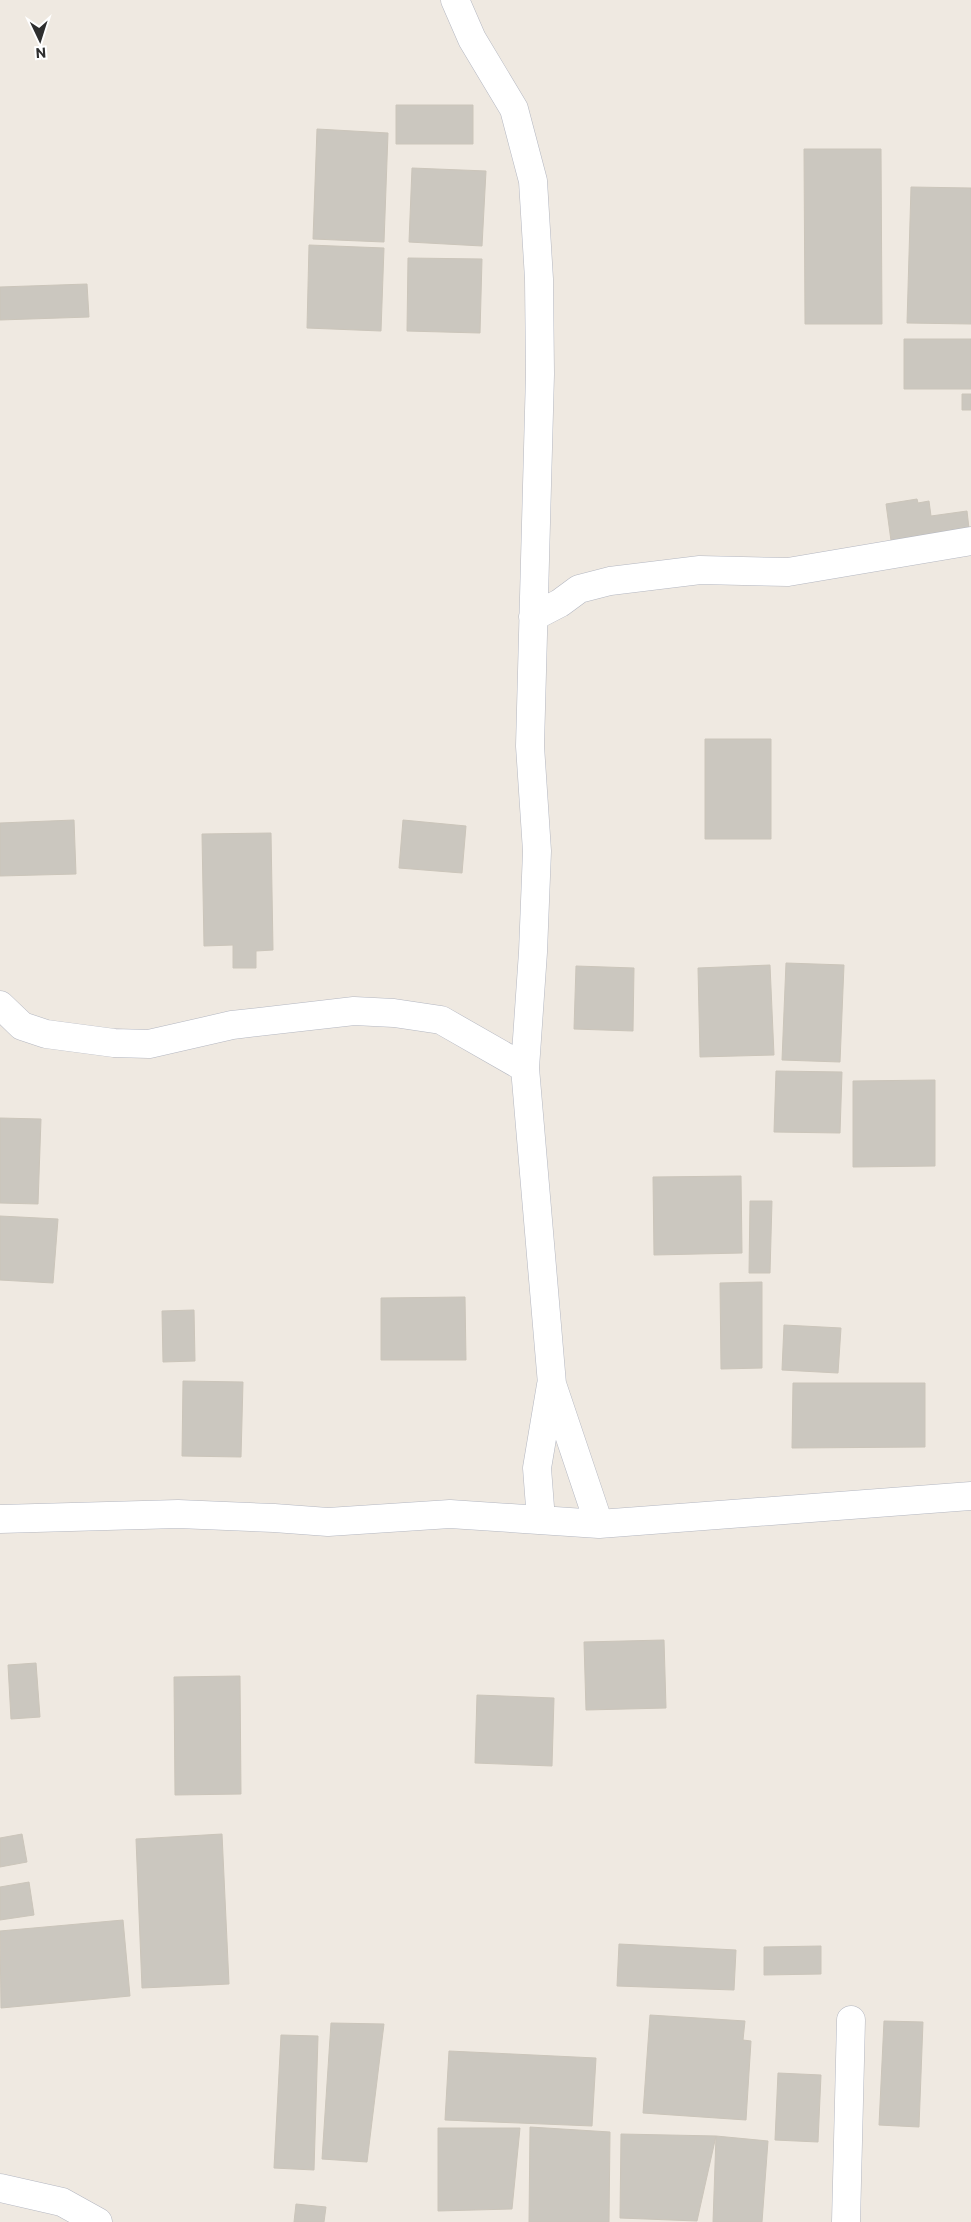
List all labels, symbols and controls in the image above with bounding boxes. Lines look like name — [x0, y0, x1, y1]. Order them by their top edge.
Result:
north arrow — [15, 15, 65, 65]
text: N — [35, 45, 47, 62]

